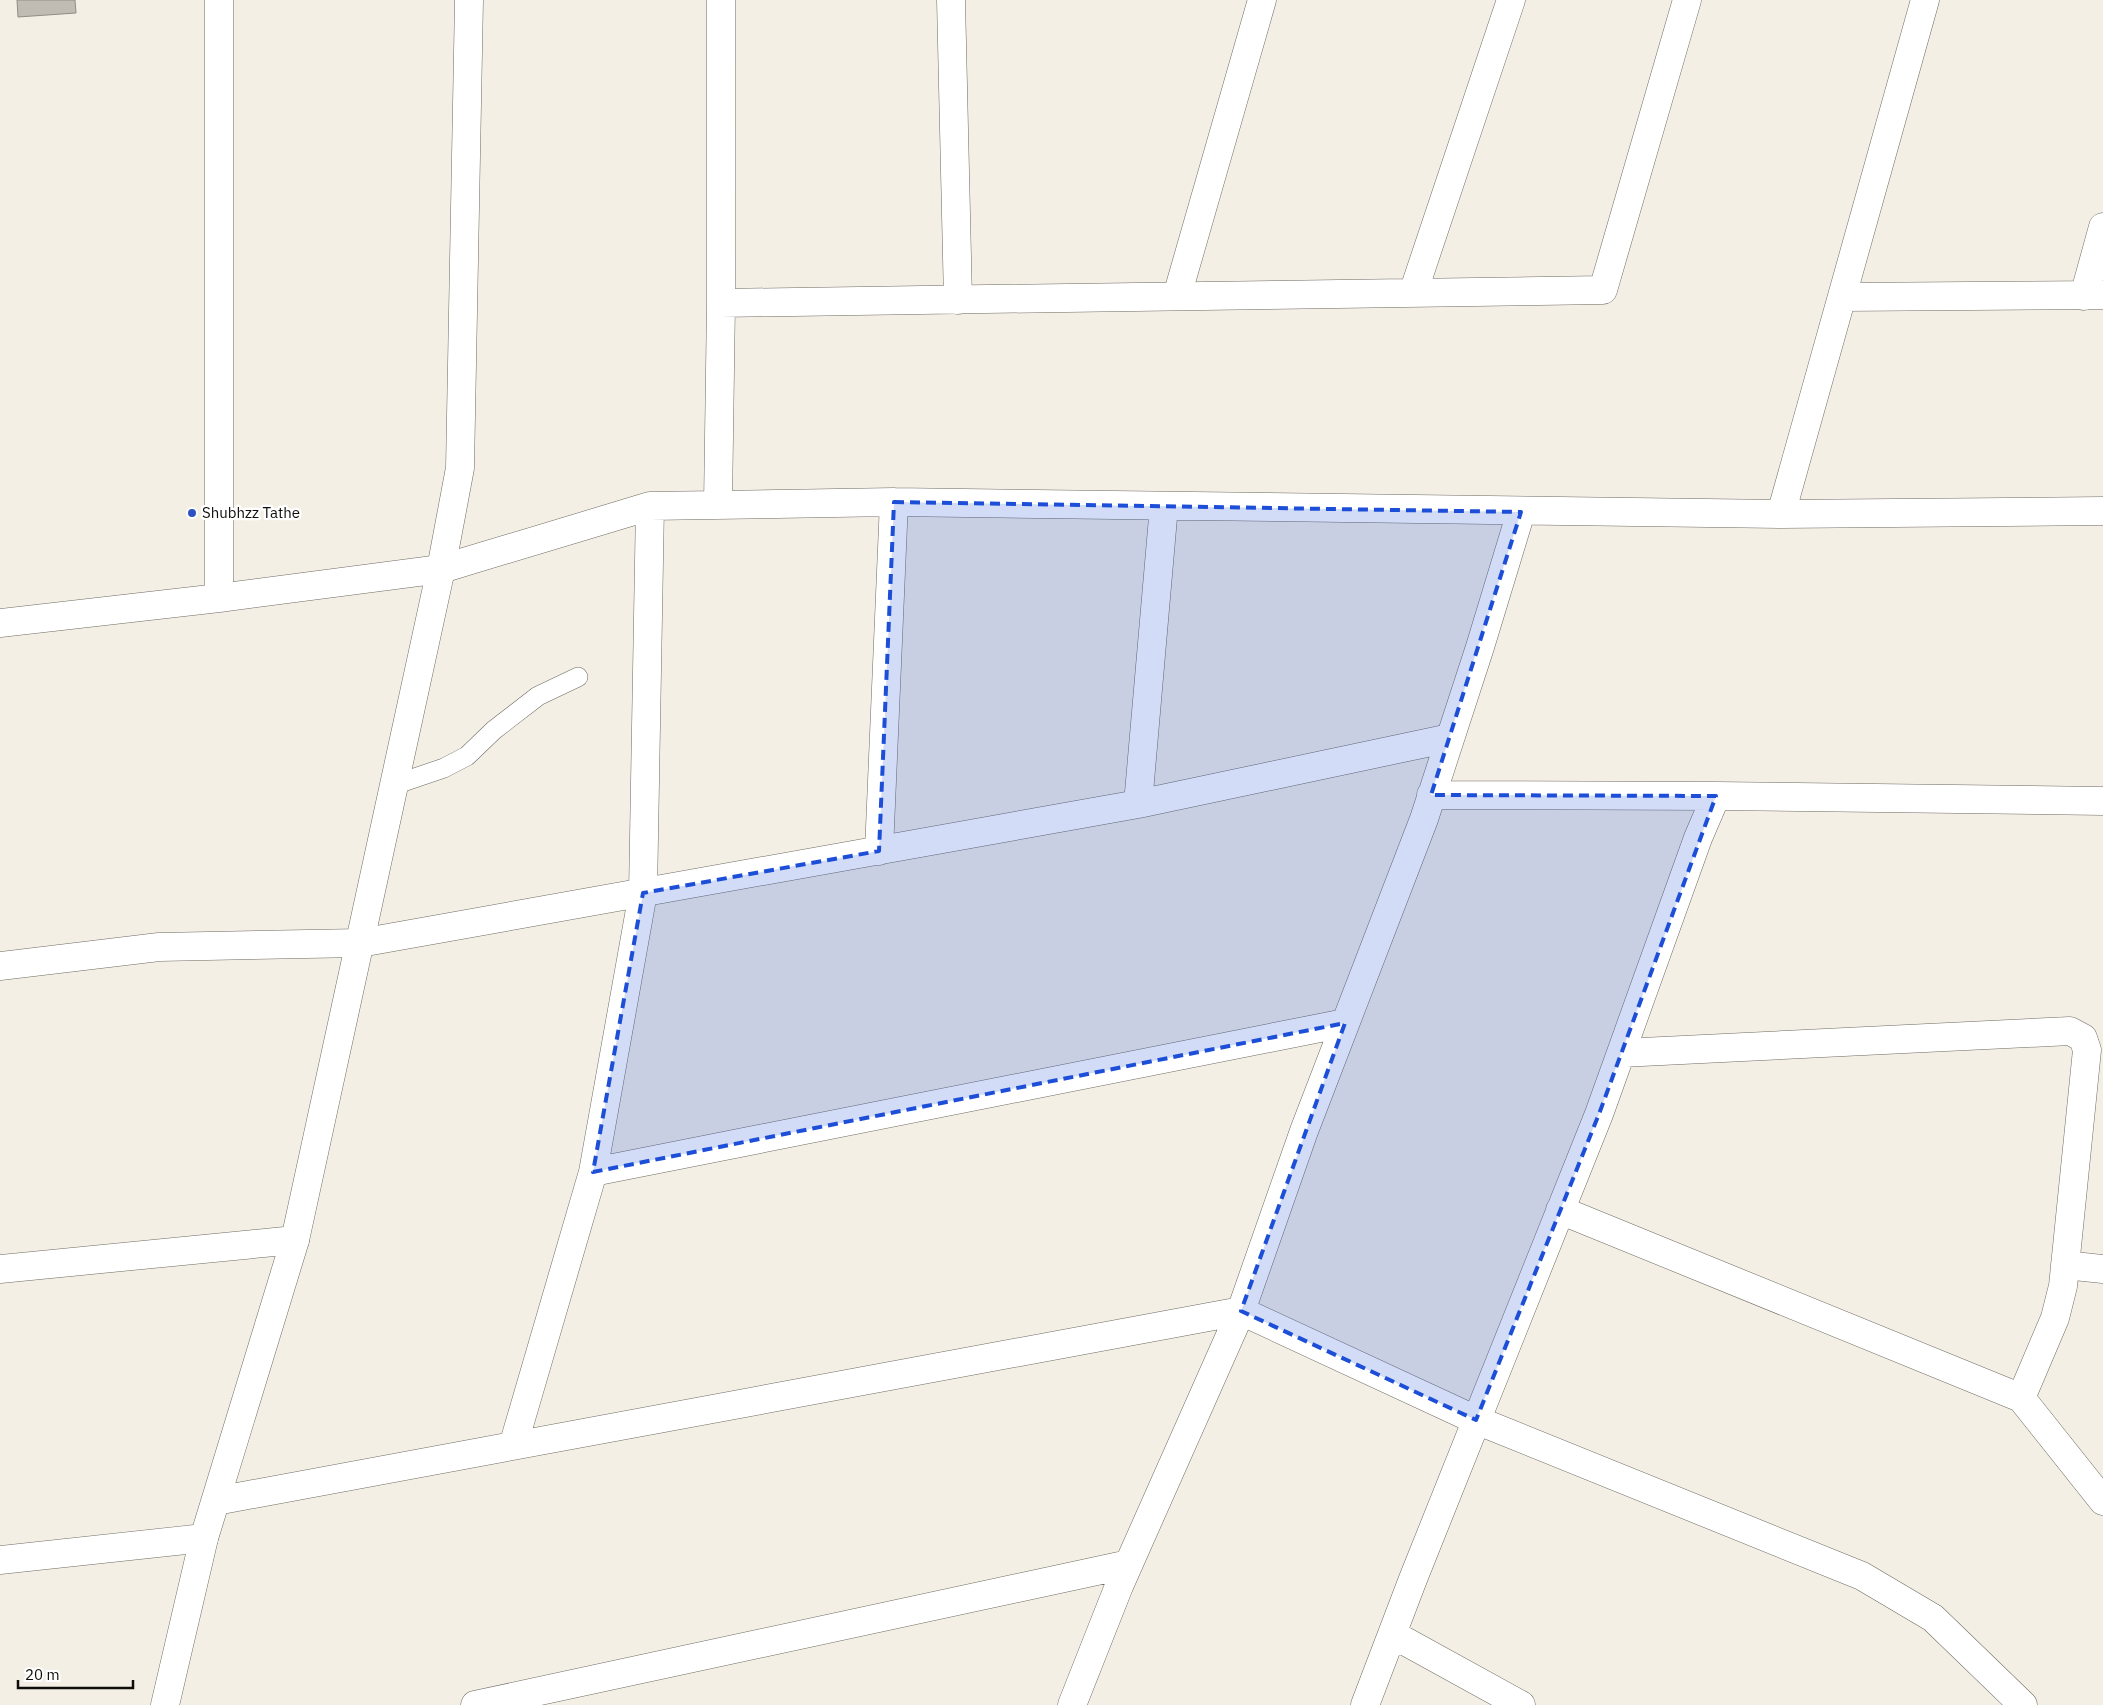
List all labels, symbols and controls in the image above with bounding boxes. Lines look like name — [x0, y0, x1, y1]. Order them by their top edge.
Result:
place label: Shubhzz Tathe — [202, 503, 300, 522]
marker: Shubhzz Tathe — [186, 507, 198, 519]
scale bar — [18, 1658, 132, 1690]
text: 20 m — [25, 1665, 60, 1684]

